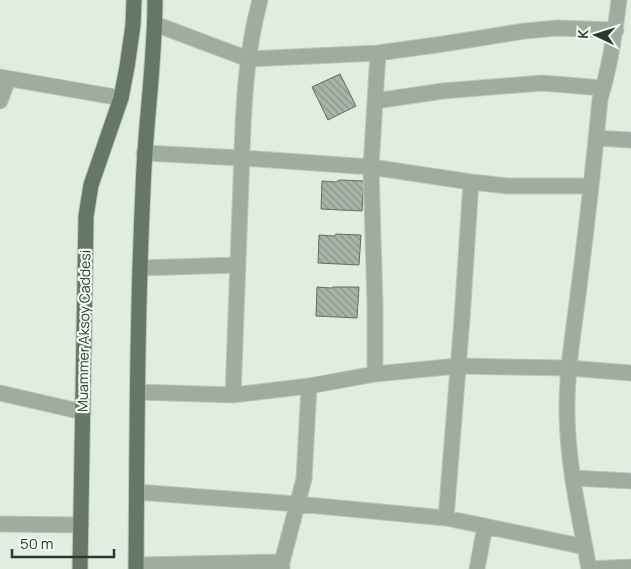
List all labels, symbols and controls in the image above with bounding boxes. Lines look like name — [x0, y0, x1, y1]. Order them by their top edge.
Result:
north arrow — [571, 10, 621, 60]
text: K — [573, 28, 592, 39]
street label: Muammer Aksoy Caddesi — [73, 250, 94, 412]
scale bar — [12, 526, 115, 558]
text: 50 m — [20, 533, 54, 554]

